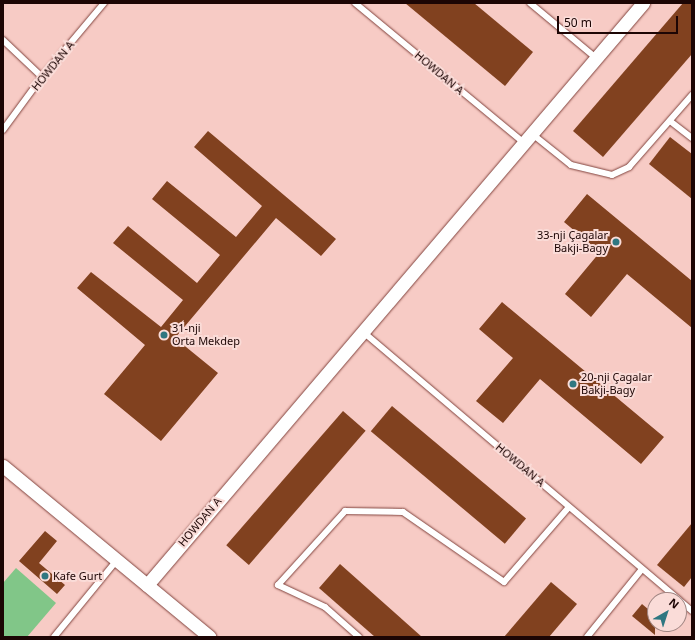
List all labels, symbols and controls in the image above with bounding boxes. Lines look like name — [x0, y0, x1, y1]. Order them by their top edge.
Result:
scale bar — [559, 8, 680, 34]
text: 50 m — [564, 14, 592, 31]
street label: HOWDAN A — [29, 39, 77, 93]
street label: HOWDAN A — [412, 49, 466, 97]
place label: 33-nji Çagalar Bakji-Bagy — [537, 229, 608, 255]
marker: 33-nji Çagalar Bakji-Bagy — [611, 237, 621, 247]
place label: 31-nji Orta Mekdep — [172, 322, 240, 348]
marker: 31-nji Orta Mekdep — [159, 330, 169, 340]
place label: 20-nji Çagalar Bakji-Bagy — [581, 371, 652, 397]
marker: 20-nji Çagalar Bakji-Bagy — [568, 379, 578, 389]
street label: HOWDAN A — [493, 441, 547, 489]
street label: HOWDAN A — [176, 495, 224, 549]
place label: Kafe Gurt — [53, 569, 102, 583]
marker: Kafe Gurt — [40, 571, 50, 581]
north arrow — [647, 592, 687, 632]
text: N — [666, 594, 682, 612]

